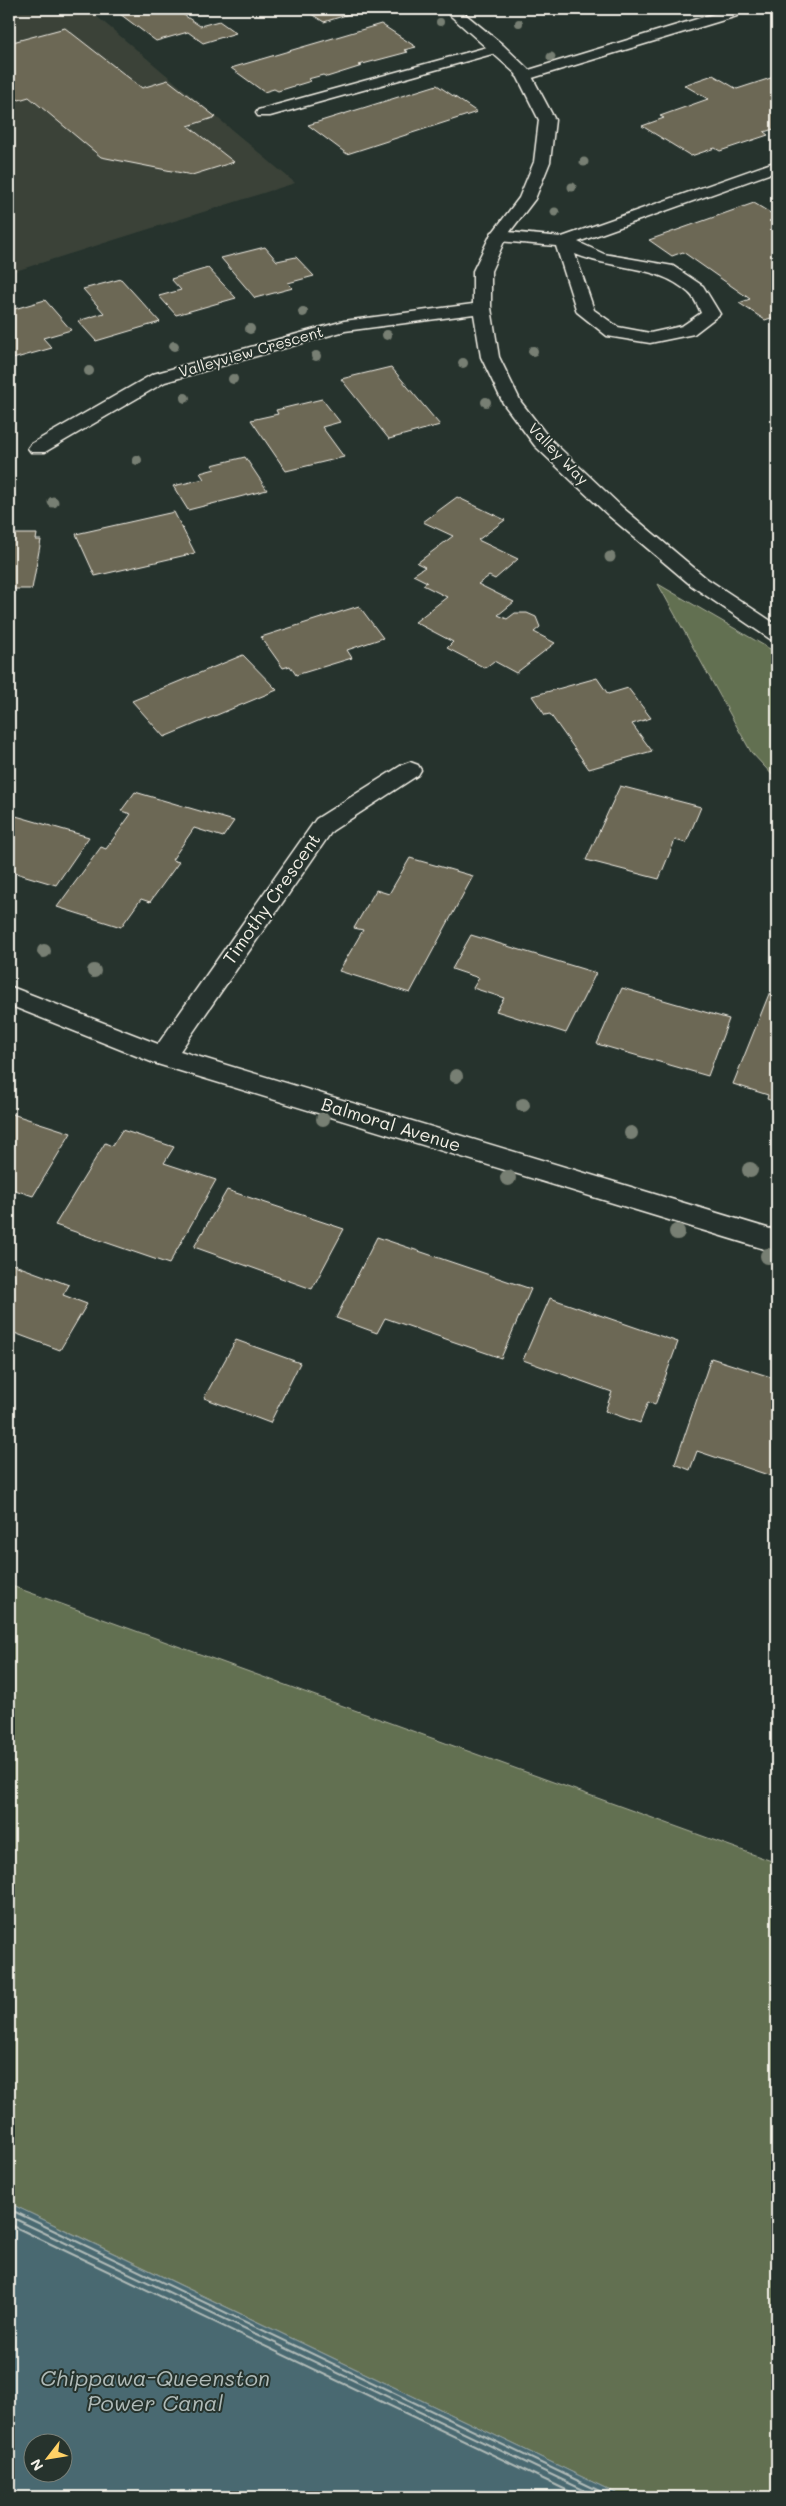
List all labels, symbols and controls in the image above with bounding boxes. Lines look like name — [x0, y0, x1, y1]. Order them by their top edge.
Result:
street label: Valleyview Crescent — [176, 321, 325, 381]
street label: Valley Way — [524, 418, 593, 489]
street label: Timothy Crescent — [217, 828, 326, 969]
street label: Balmoral Avenue — [319, 1091, 464, 1157]
water label: Chippawa-Queenston Power Canal — [40, 2363, 270, 2417]
north arrow — [22, 2434, 72, 2484]
text: N — [26, 2455, 47, 2474]

